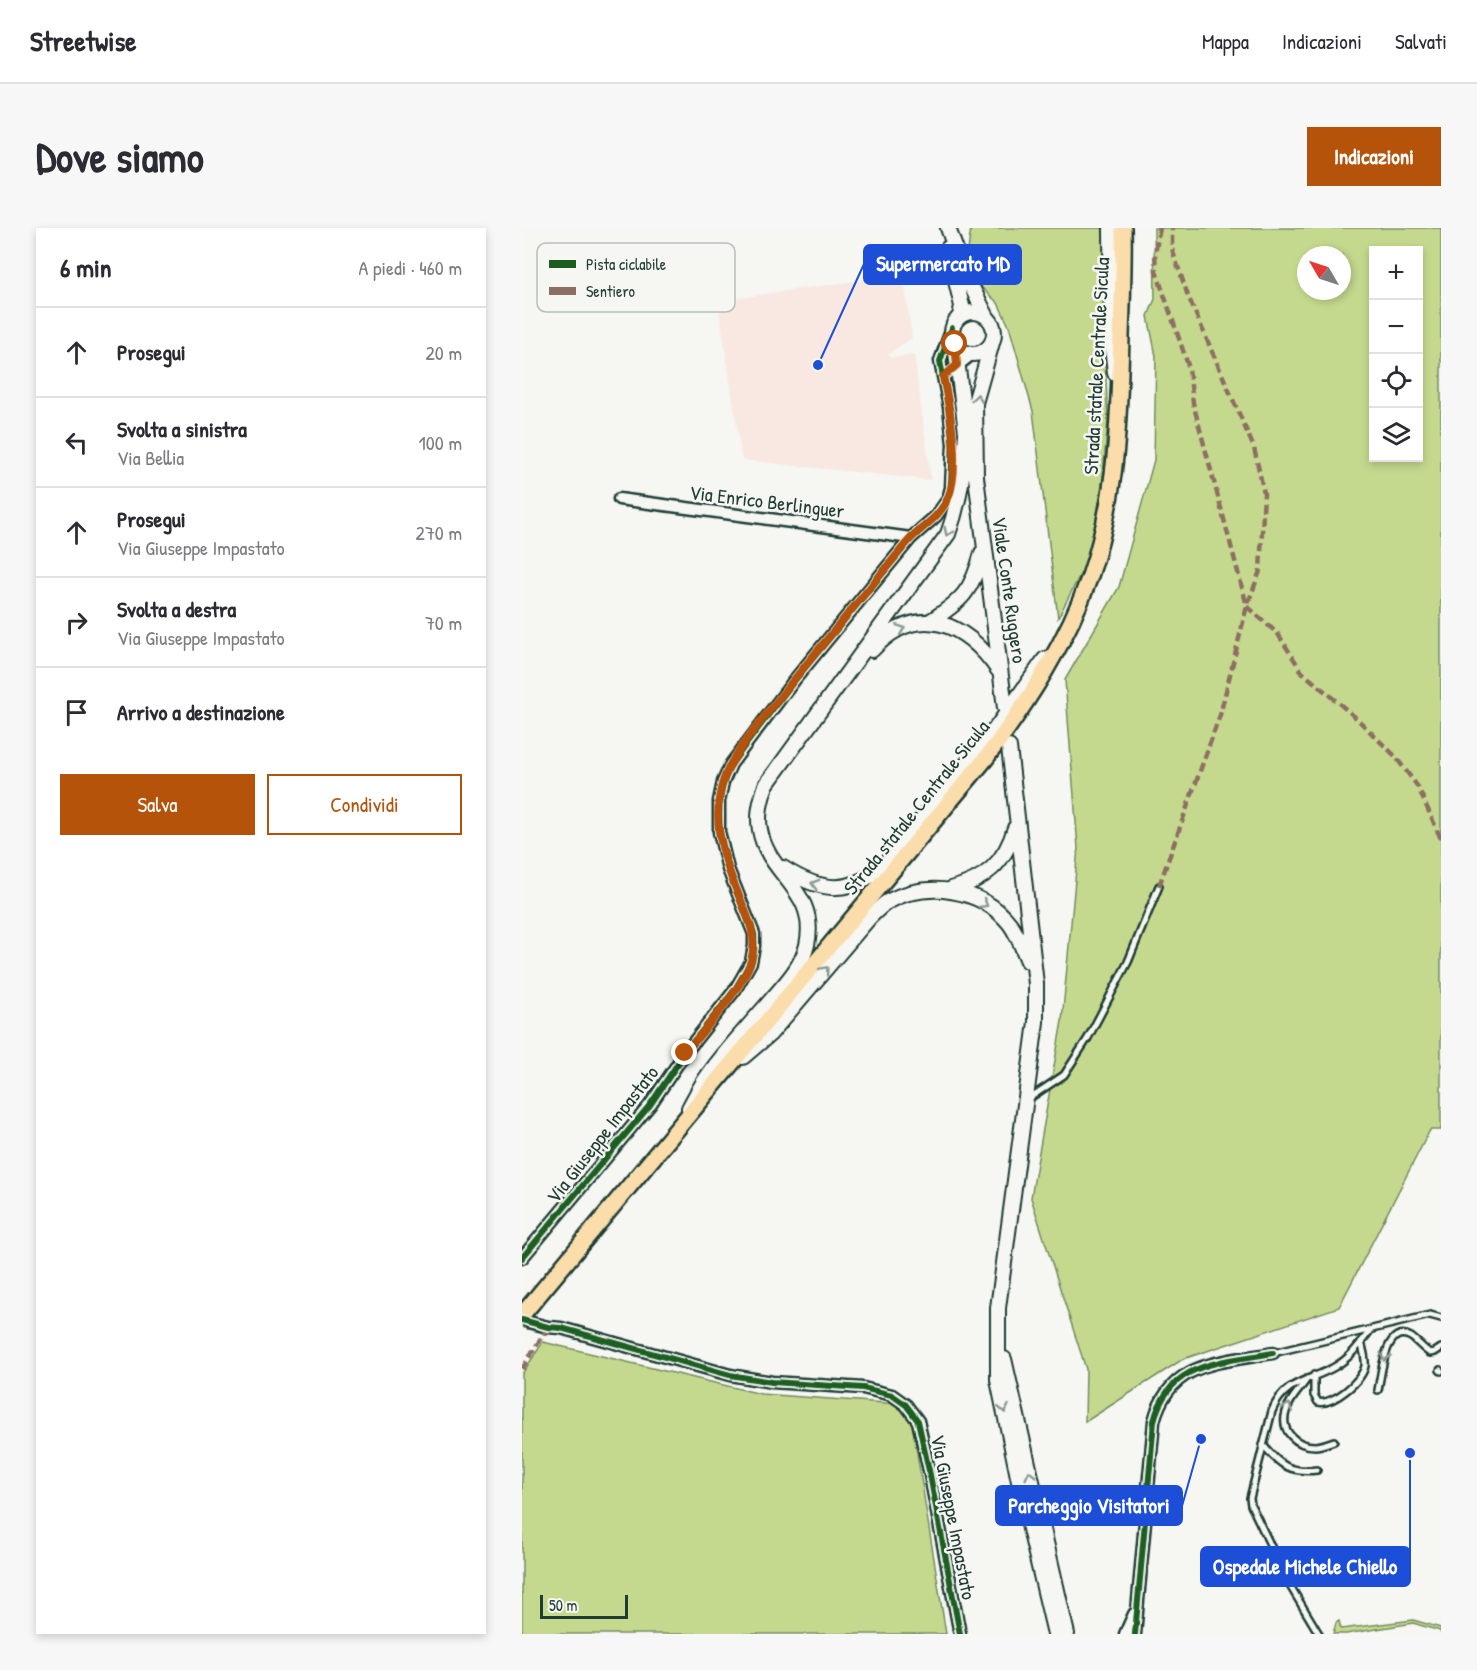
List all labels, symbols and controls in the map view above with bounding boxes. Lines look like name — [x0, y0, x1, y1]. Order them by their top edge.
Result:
text: Streetwise — [30, 22, 136, 60]
text: Mappa — [1202, 27, 1249, 56]
text: Indicazioni — [1282, 27, 1362, 56]
text: Salvati — [1395, 27, 1447, 56]
button: Indicazioni — [1307, 127, 1441, 186]
text: Dove siamo — [36, 128, 204, 185]
legend — [537, 243, 735, 312]
callout: Supermercato MD — [864, 245, 1021, 284]
north arrow — [1297, 246, 1351, 300]
map controls — [1369, 246, 1423, 462]
button: + — [1369, 246, 1423, 300]
text: Supermercato MD — [876, 249, 1011, 279]
text: 6 min — [60, 250, 112, 285]
text: Pista ciclabile — [586, 253, 667, 275]
text: A piedi · 460 m — [359, 254, 462, 281]
street label: Strada statale Centrale Sicula — [1077, 256, 1115, 475]
text: Sentiero — [586, 280, 636, 302]
button: − — [1369, 300, 1423, 354]
route start — [941, 330, 967, 356]
icon: ahead — [60, 336, 93, 369]
text: Prosegui — [117, 337, 186, 367]
text: 20 m — [425, 339, 462, 366]
button: locate — [1369, 354, 1423, 408]
one-way arrow — [970, 393, 982, 402]
button: layers — [1369, 408, 1423, 462]
text: Svolta a sinistra — [117, 414, 247, 444]
icon: left — [60, 426, 93, 459]
text: 100 m — [419, 429, 462, 456]
text: Via Bellia — [117, 444, 184, 471]
street label: Via Enrico Berlinguer — [688, 478, 846, 524]
text: Prosegui — [117, 504, 186, 534]
street label: Viale Conte Ruggero — [986, 515, 1034, 665]
icon: ahead — [60, 516, 93, 549]
text: 270 m — [416, 519, 462, 546]
one-way arrow — [943, 526, 955, 537]
text: Via Giuseppe Impastato — [117, 534, 285, 561]
text: Svolta a destra — [117, 594, 236, 624]
icon: right — [60, 606, 93, 639]
text: 70 m — [425, 609, 462, 636]
text: Via Giuseppe Impastato — [117, 624, 285, 651]
one-way arrow — [895, 624, 905, 637]
icon: arrive — [60, 696, 93, 729]
text: Arrivo a destinazione — [117, 697, 285, 727]
street label: Strada statale Centrale Sicula — [837, 714, 995, 900]
button: Salva — [60, 774, 255, 835]
button: Condividi — [267, 774, 462, 835]
one-way arrow — [810, 879, 821, 891]
one-way arrow — [978, 897, 988, 908]
one-way arrow — [817, 966, 828, 977]
route end — [671, 1039, 697, 1065]
street label: Via Giuseppe Impastato — [540, 1060, 664, 1208]
one-way arrow — [1379, 1352, 1392, 1362]
one-way arrow — [1281, 1403, 1294, 1413]
one-way arrow — [997, 1404, 1010, 1414]
street label: Via Giuseppe Impastato — [925, 1432, 983, 1602]
one-way arrow — [1025, 1470, 1038, 1480]
callout: Parcheggio Visitatori — [996, 1486, 1182, 1525]
text: Parcheggio Visitatori — [1008, 1491, 1170, 1521]
callout: Ospedale Michele Chiello — [1201, 1547, 1410, 1586]
text: Ospedale Michele Chiello — [1213, 1552, 1398, 1582]
scale bar — [540, 1592, 628, 1620]
text: 50 m — [549, 1594, 578, 1616]

